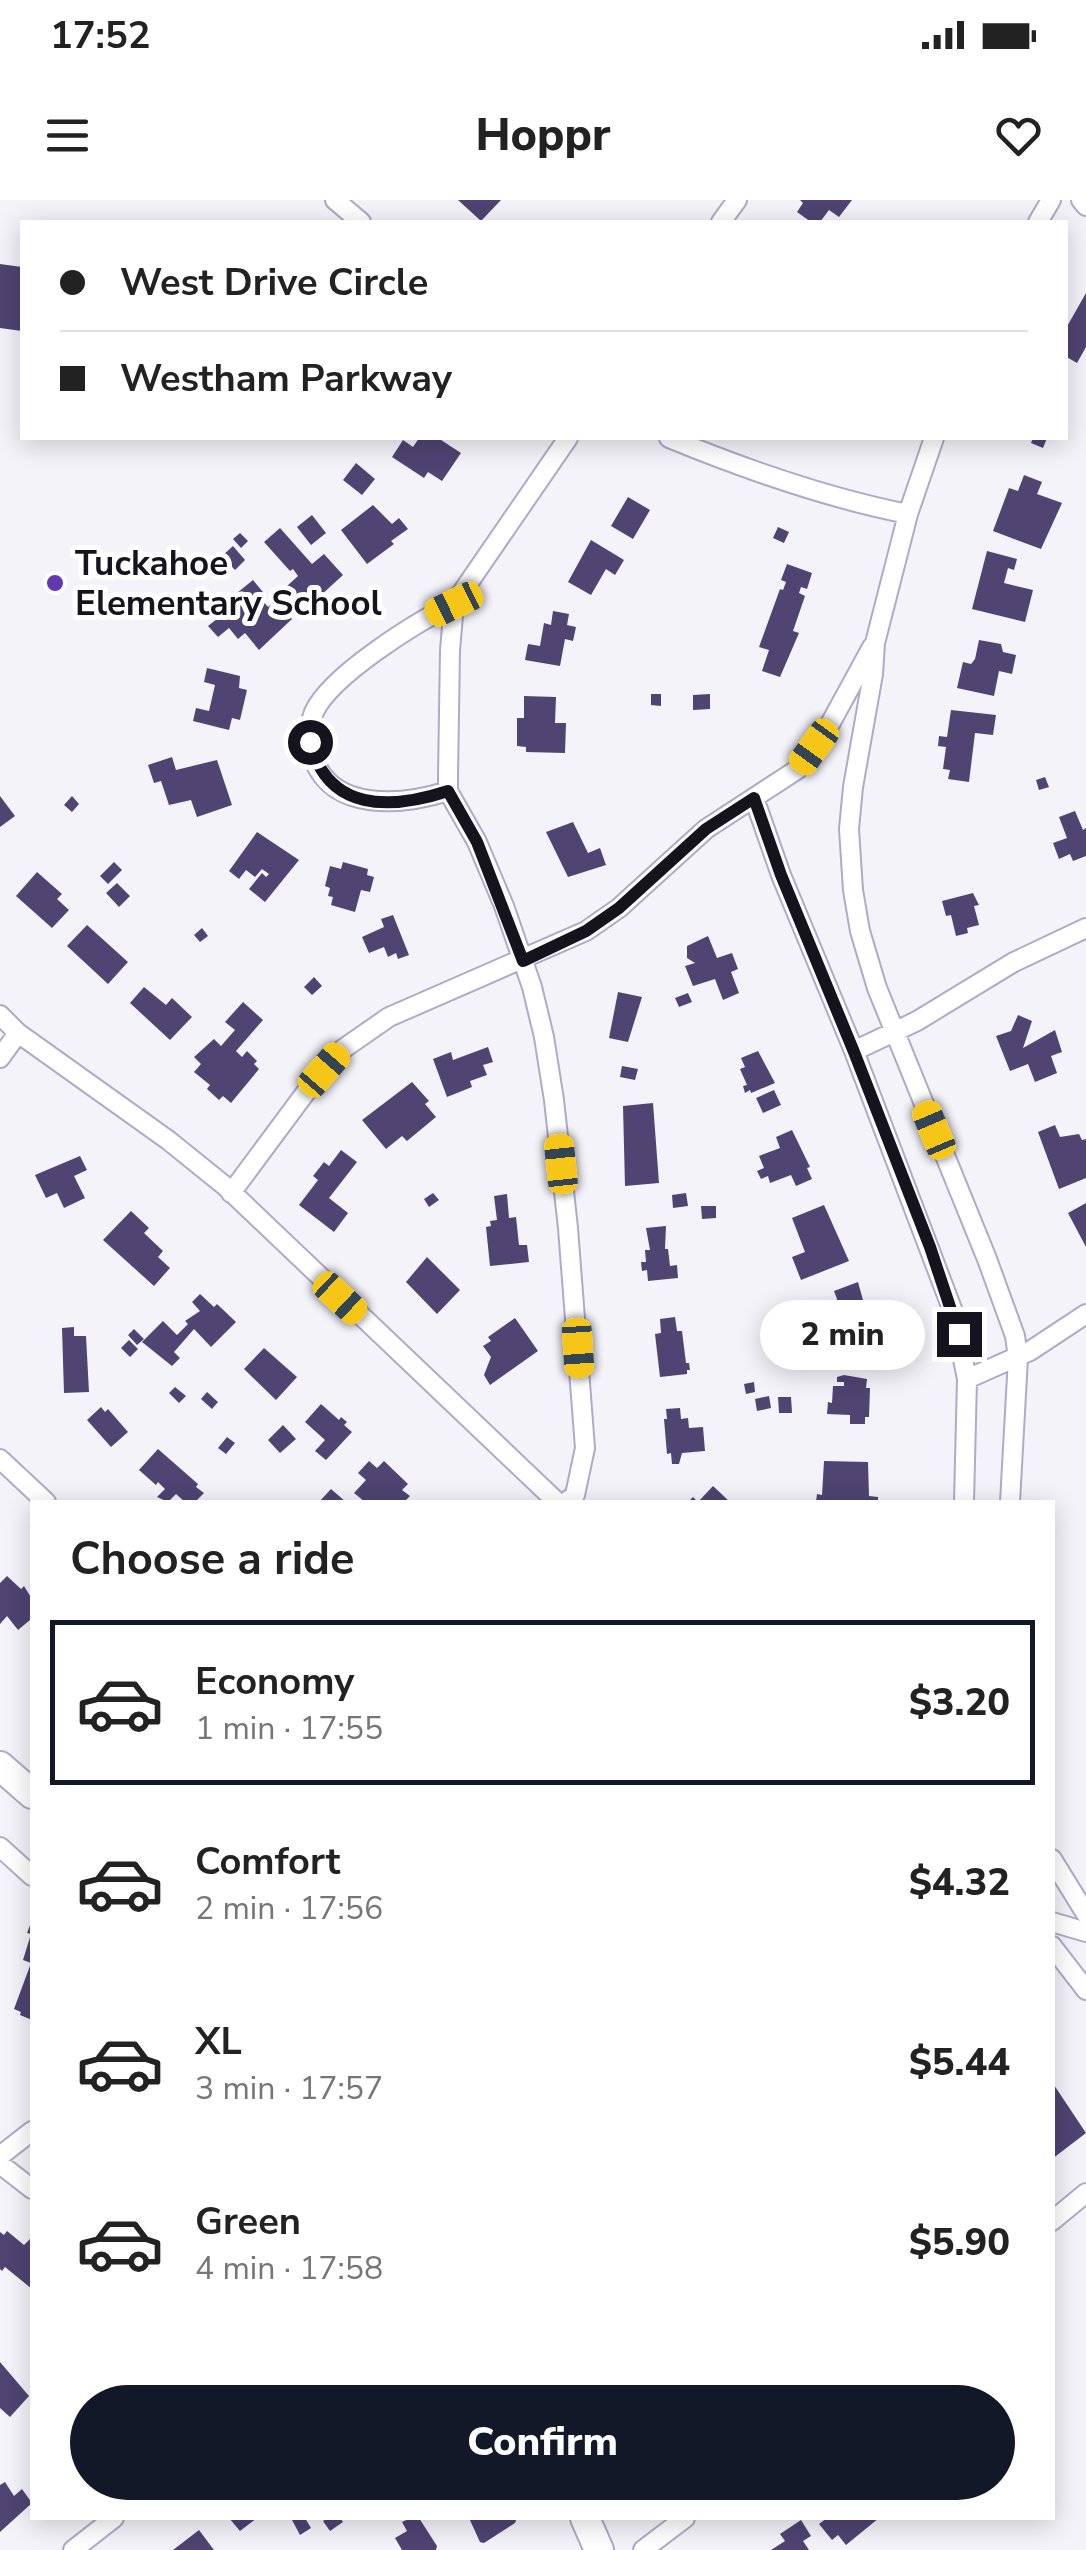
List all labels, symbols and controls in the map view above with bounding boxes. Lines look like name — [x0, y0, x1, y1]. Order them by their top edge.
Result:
text: 17:52 — [50, 10, 151, 61]
text: Hoppr — [475, 105, 611, 166]
icon: menu — [40, 108, 95, 163]
icon: heart — [991, 108, 1046, 163]
text: West Drive Circle — [120, 257, 428, 308]
text: Westham Parkway — [120, 353, 452, 404]
place label: Tuckahoe Elementary School — [75, 540, 382, 627]
marker: Tuckahoe Elementary School — [44, 572, 66, 594]
car — [420, 577, 488, 631]
car — [784, 714, 844, 780]
route start — [288, 720, 333, 765]
car — [293, 1038, 355, 1102]
car — [908, 1097, 960, 1163]
car — [543, 1133, 579, 1195]
car — [308, 1267, 372, 1329]
callout: 2 min — [759, 1299, 924, 1369]
route end — [937, 1312, 982, 1357]
text: 2 min — [800, 1313, 885, 1356]
car — [561, 1317, 595, 1379]
text: Choose a ride — [70, 1529, 355, 1590]
text: Economy — [195, 1656, 354, 1707]
icon: car — [75, 1658, 165, 1748]
text: $3.20 — [909, 1677, 1010, 1728]
text: 1 min · 17:55 — [195, 1707, 383, 1750]
text: Comfort — [195, 1836, 340, 1887]
icon: car — [75, 1838, 165, 1928]
text: $4.32 — [909, 1857, 1010, 1908]
text: 2 min · 17:56 — [195, 1887, 383, 1930]
text: XL — [195, 2016, 242, 2067]
icon: car — [75, 2018, 165, 2108]
text: $5.44 — [909, 2037, 1010, 2088]
text: 3 min · 17:57 — [195, 2067, 383, 2110]
text: Green — [195, 2196, 301, 2247]
icon: car — [75, 2198, 165, 2288]
text: $5.90 — [909, 2217, 1010, 2268]
text: 4 min · 17:58 — [195, 2247, 383, 2290]
button: Confirm — [70, 2385, 1015, 2500]

